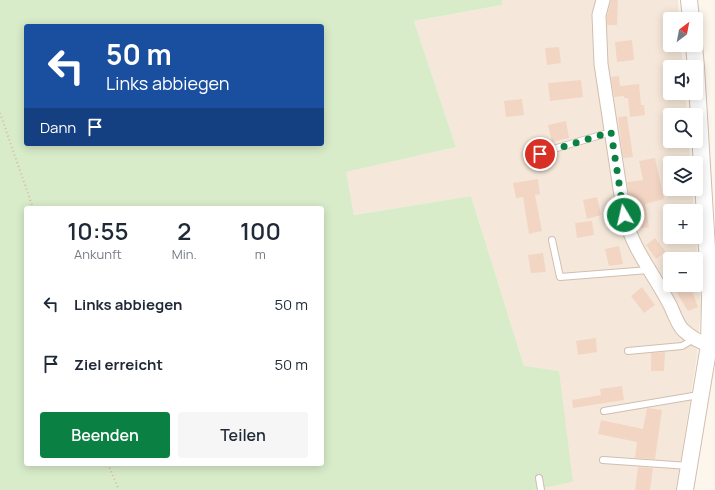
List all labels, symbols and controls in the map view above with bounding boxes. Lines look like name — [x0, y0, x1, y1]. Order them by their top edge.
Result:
north arrow — [663, 12, 703, 52]
map controls — [663, 12, 703, 292]
text: 50 m — [106, 35, 172, 73]
icon: left — [40, 40, 92, 92]
button: sound — [663, 60, 703, 100]
text: Links abbiegen — [106, 71, 230, 95]
button: search — [663, 108, 703, 148]
icon: arrive — [84, 116, 106, 138]
text: Dann — [40, 117, 76, 138]
pin — [523, 137, 557, 171]
icon: arrive — [529, 143, 551, 165]
button: layers — [663, 156, 703, 196]
position arrow — [603, 194, 645, 236]
button: + — [663, 204, 703, 244]
text: 10:55 — [67, 214, 129, 247]
text: 2 — [177, 214, 191, 247]
text: 100 — [240, 214, 281, 247]
text: Ankunft — [74, 245, 122, 263]
text: Min. — [172, 245, 197, 263]
text: m — [255, 245, 266, 263]
button: − — [663, 252, 703, 292]
icon: left — [40, 293, 62, 315]
text: Links abbiegen — [74, 294, 182, 315]
text: 50 m — [274, 294, 308, 315]
icon: arrive — [40, 353, 62, 375]
text: Ziel erreicht — [74, 354, 163, 375]
text: 50 m — [274, 354, 308, 375]
button: Beenden — [40, 412, 170, 458]
button: Teilen — [178, 412, 308, 458]

